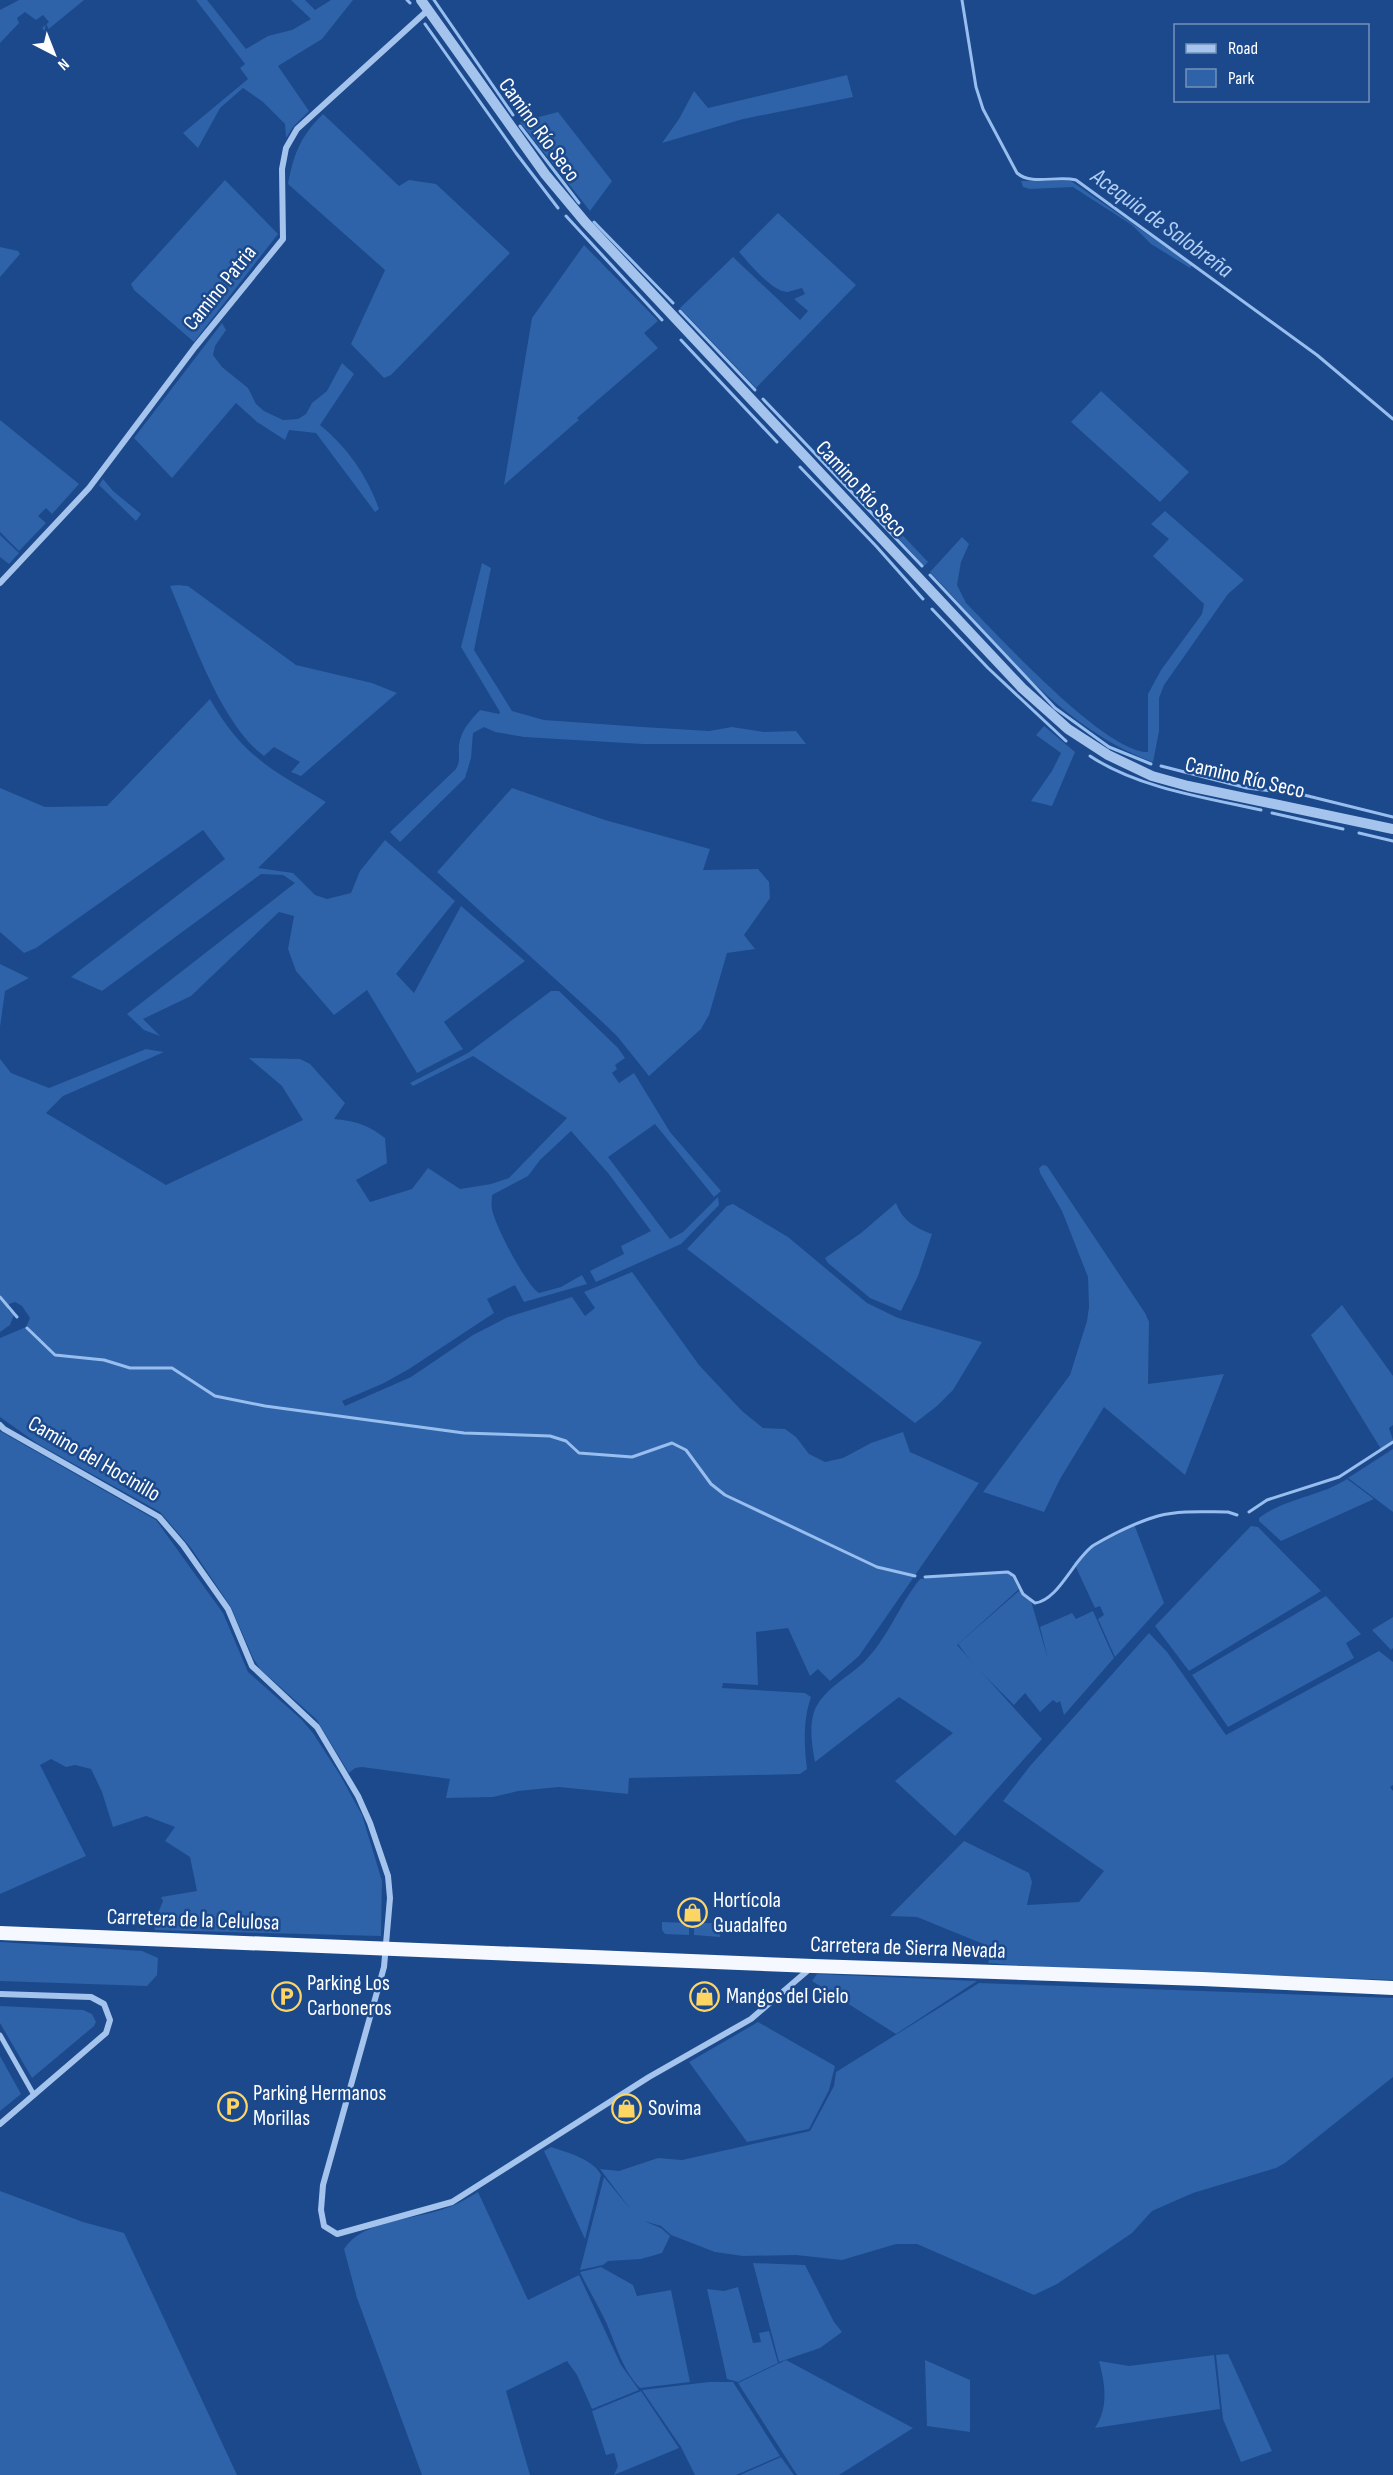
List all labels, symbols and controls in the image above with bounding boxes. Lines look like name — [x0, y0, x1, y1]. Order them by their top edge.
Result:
north arrow — [24, 24, 84, 84]
legend — [1174, 24, 1369, 102]
text: Road — [1228, 38, 1258, 59]
text: N — [54, 54, 73, 74]
text: Park — [1228, 68, 1254, 89]
street label: Camino Río Seco — [492, 73, 586, 187]
water label: Acequia de Salobreña — [1084, 161, 1239, 284]
street label: Camino Patria — [177, 240, 263, 336]
street label: Camino Río Seco — [810, 435, 912, 543]
street label: Camino Río Seco — [1183, 751, 1307, 805]
street label: Camino del Hocinillo — [23, 1410, 165, 1508]
place label: Hortícola Guadalfeo — [713, 1887, 787, 1939]
shop icon: Hortícola Guadalfeo — [676, 1897, 708, 1929]
street label: Carretera de la Celulosa — [106, 1903, 280, 1937]
street label: Carretera de Sierra Nevada — [810, 1931, 1006, 1965]
place label: Parking Los Carboneros — [307, 1970, 392, 2022]
parking icon: Parking Los Carboneros — [270, 1980, 302, 2012]
shop icon: Mangos del Cielo — [689, 1980, 721, 2012]
place label: Mangos del Cielo — [726, 1983, 849, 2010]
place label: Parking Hermanos Morillas — [253, 2080, 386, 2132]
parking icon: Parking Hermanos Morillas — [216, 2090, 248, 2122]
shop icon: Sovima — [611, 2092, 643, 2124]
place label: Sovima — [648, 2095, 702, 2122]

